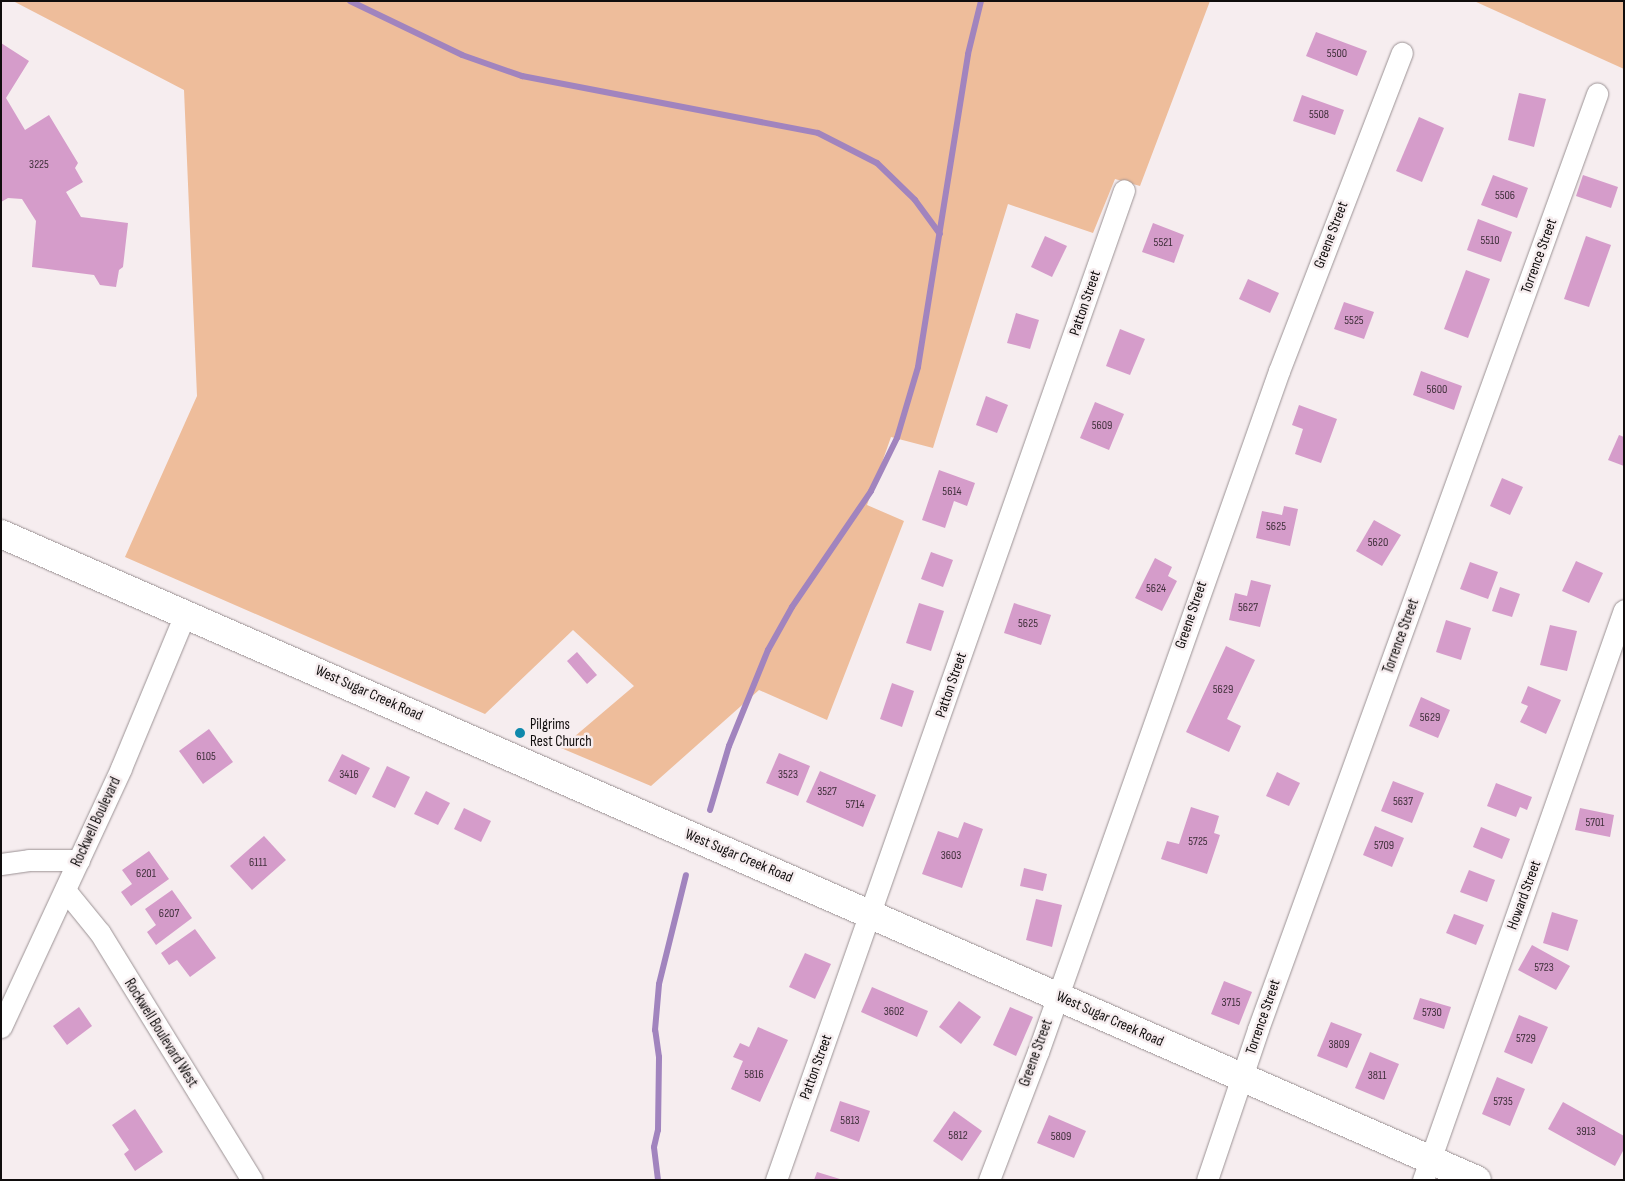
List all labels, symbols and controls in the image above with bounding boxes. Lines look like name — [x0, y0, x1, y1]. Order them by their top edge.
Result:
house number: 5500 — [1327, 47, 1347, 61]
house number: 5508 — [1309, 108, 1329, 122]
house number: 3225 — [29, 158, 49, 172]
house number: 5506 — [1495, 189, 1515, 203]
street label: Greene Street — [1310, 199, 1352, 271]
street label: Torrence Street — [1517, 216, 1561, 296]
house number: 5510 — [1480, 234, 1500, 248]
house number: 5521 — [1154, 236, 1172, 250]
street label: Patton Street — [1065, 268, 1105, 338]
house number: 5525 — [1344, 314, 1364, 328]
house number: 5600 — [1427, 383, 1447, 397]
house number: 5609 — [1092, 419, 1112, 433]
house number: 5614 — [942, 485, 962, 499]
house number: 5625 — [1266, 520, 1286, 534]
house number: 5620 — [1368, 536, 1388, 550]
street label: Greene Street — [1171, 579, 1211, 651]
house number: 5624 — [1146, 582, 1166, 596]
street label: Torrence Street — [1379, 596, 1423, 676]
house number: 5627 — [1238, 601, 1258, 615]
house number: 5625 — [1018, 617, 1038, 631]
street label: Patton Street — [931, 650, 971, 720]
street label: West Sugar Creek Road — [313, 661, 425, 725]
house number: 5629 — [1213, 683, 1233, 697]
house number: 5629 — [1420, 711, 1440, 725]
place label: Pilgrims Rest Church — [530, 715, 592, 750]
marker: Pilgrims Rest Church — [514, 727, 526, 739]
house number: 6105 — [196, 750, 216, 764]
house number: 3416 — [339, 768, 359, 782]
house number: 3523 — [778, 768, 798, 782]
street label: Rockwell Boulevard — [67, 774, 125, 870]
house number: 3527 — [817, 785, 837, 799]
house number: 5637 — [1393, 795, 1413, 809]
house number: 5714 — [846, 798, 864, 812]
house number: 5701 — [1585, 816, 1605, 830]
street label: West Sugar Creek Road — [682, 825, 796, 887]
house number: 5725 — [1188, 835, 1208, 849]
house number: 5709 — [1374, 839, 1394, 853]
house number: 3603 — [941, 849, 961, 863]
house number: 6111 — [249, 856, 267, 870]
street label: Howard Street — [1503, 858, 1545, 932]
house number: 6201 — [136, 867, 156, 881]
house number: 6207 — [159, 907, 179, 921]
house number: 5723 — [1534, 961, 1554, 975]
street label: Rockwell Boulevard West — [120, 975, 202, 1091]
street label: Torrence Street — [1242, 977, 1284, 1057]
street label: West Sugar Creek Road — [1054, 987, 1166, 1051]
house number: 3715 — [1222, 996, 1240, 1010]
house number: 3602 — [884, 1005, 904, 1019]
house number: 5730 — [1422, 1006, 1442, 1020]
street label: Greene Street — [1016, 1017, 1056, 1089]
street label: Patton Street — [796, 1032, 836, 1102]
house number: 5729 — [1516, 1032, 1536, 1046]
house number: 3809 — [1329, 1038, 1349, 1052]
house number: 5816 — [744, 1068, 764, 1082]
house number: 3811 — [1368, 1069, 1386, 1083]
house number: 5735 — [1493, 1095, 1513, 1109]
house number: 5813 — [840, 1114, 860, 1128]
house number: 3913 — [1576, 1125, 1596, 1139]
house number: 5812 — [948, 1129, 968, 1143]
house number: 5809 — [1051, 1130, 1071, 1144]

